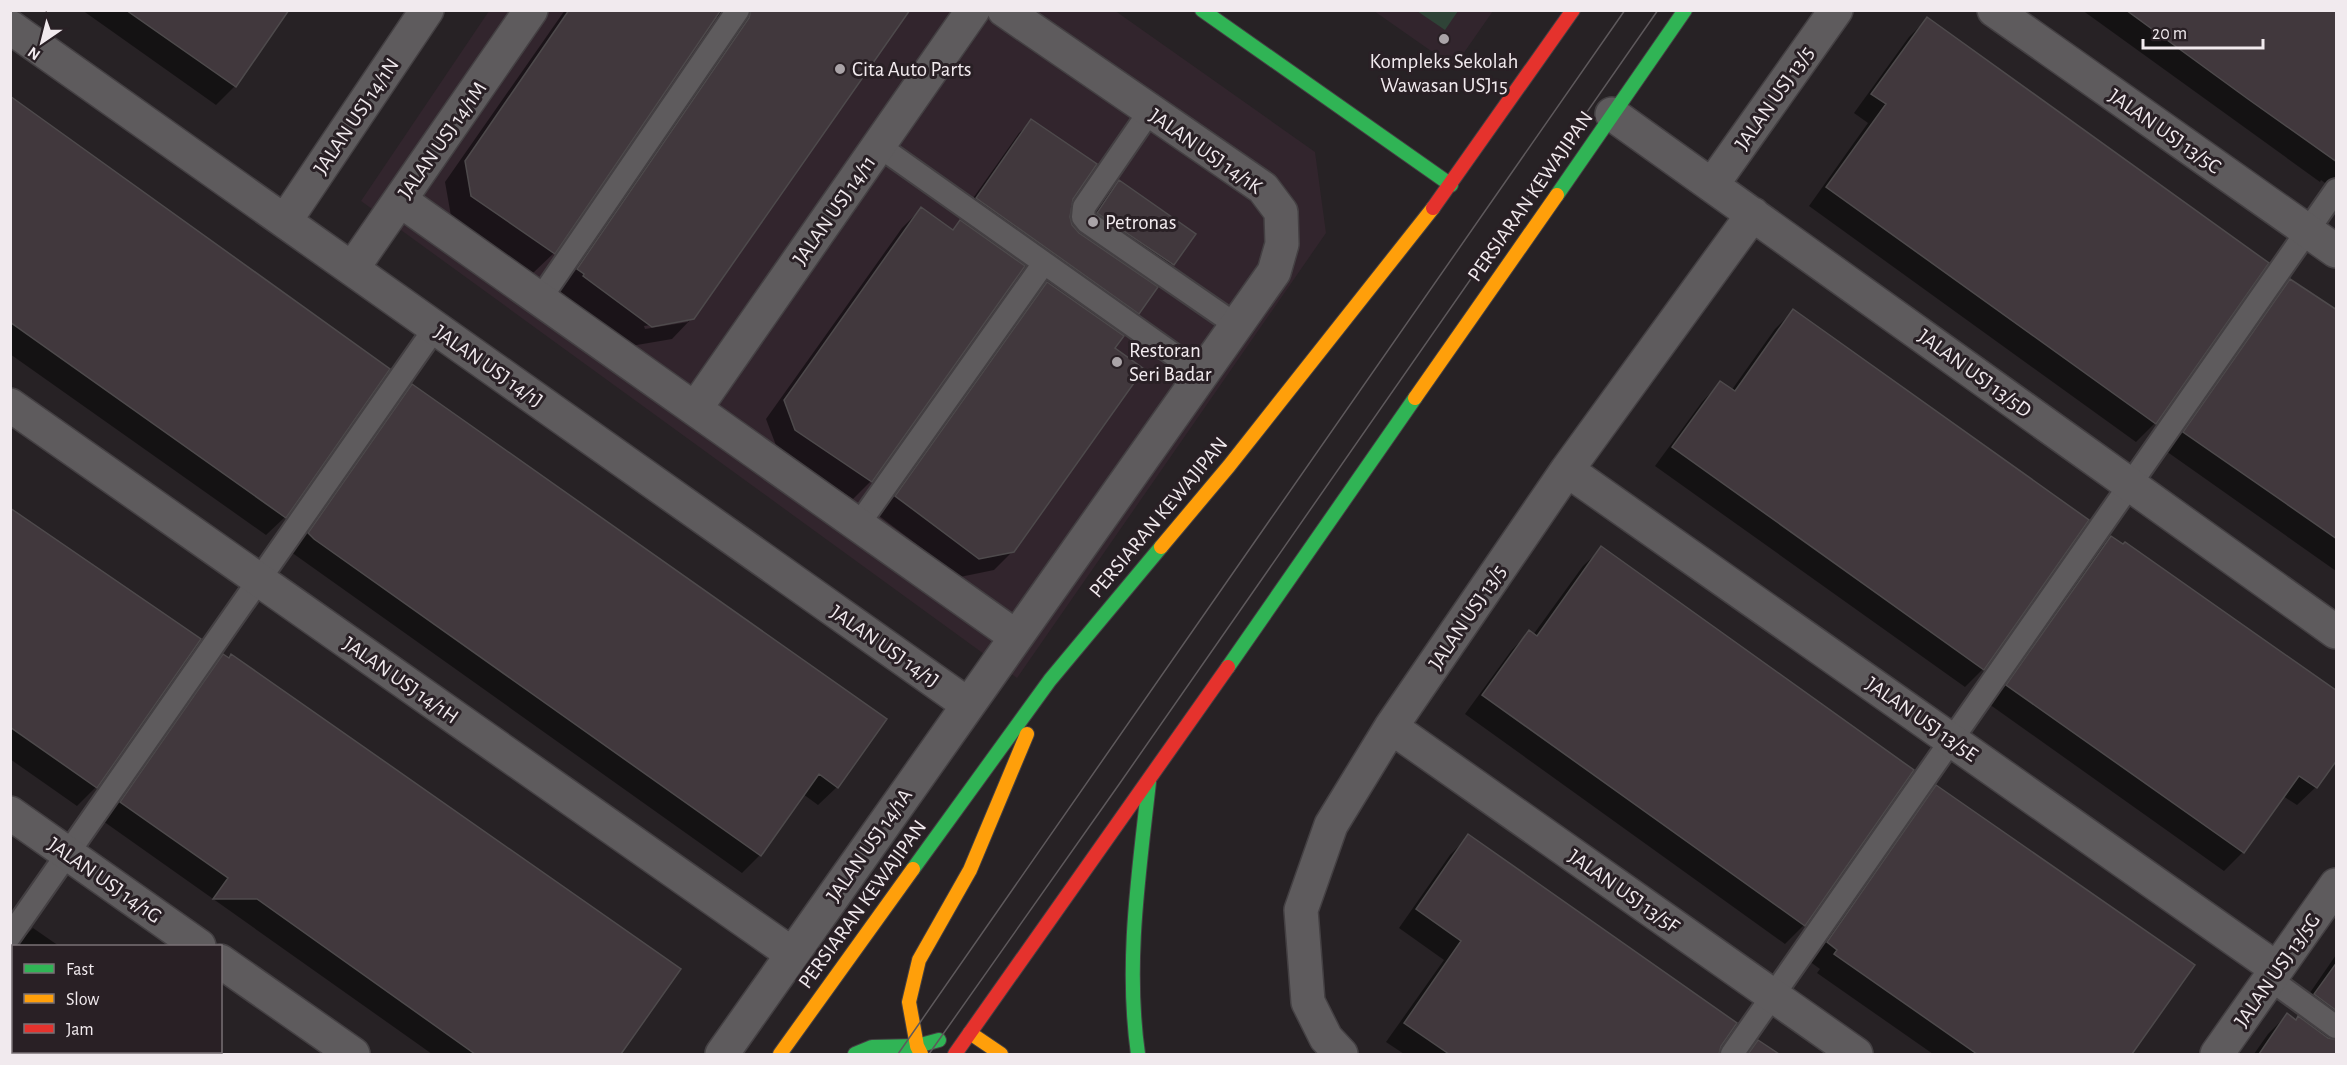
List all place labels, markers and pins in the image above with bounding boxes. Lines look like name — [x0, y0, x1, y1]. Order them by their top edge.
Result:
marker: Kompleks Sekolah Wawasan USJ15 — [1437, 32, 1451, 46]
place label: Kompleks Sekolah Wawasan USJ15 — [1370, 51, 1518, 96]
place label: Cita Auto Parts — [852, 59, 972, 80]
marker: Cita Auto Parts — [833, 62, 847, 76]
place label: Petronas — [1105, 212, 1177, 233]
marker: Petronas — [1086, 215, 1100, 229]
place label: Restoran Seri Badar — [1129, 340, 1212, 385]
marker: Restoran Seri Badar — [1110, 355, 1124, 369]

